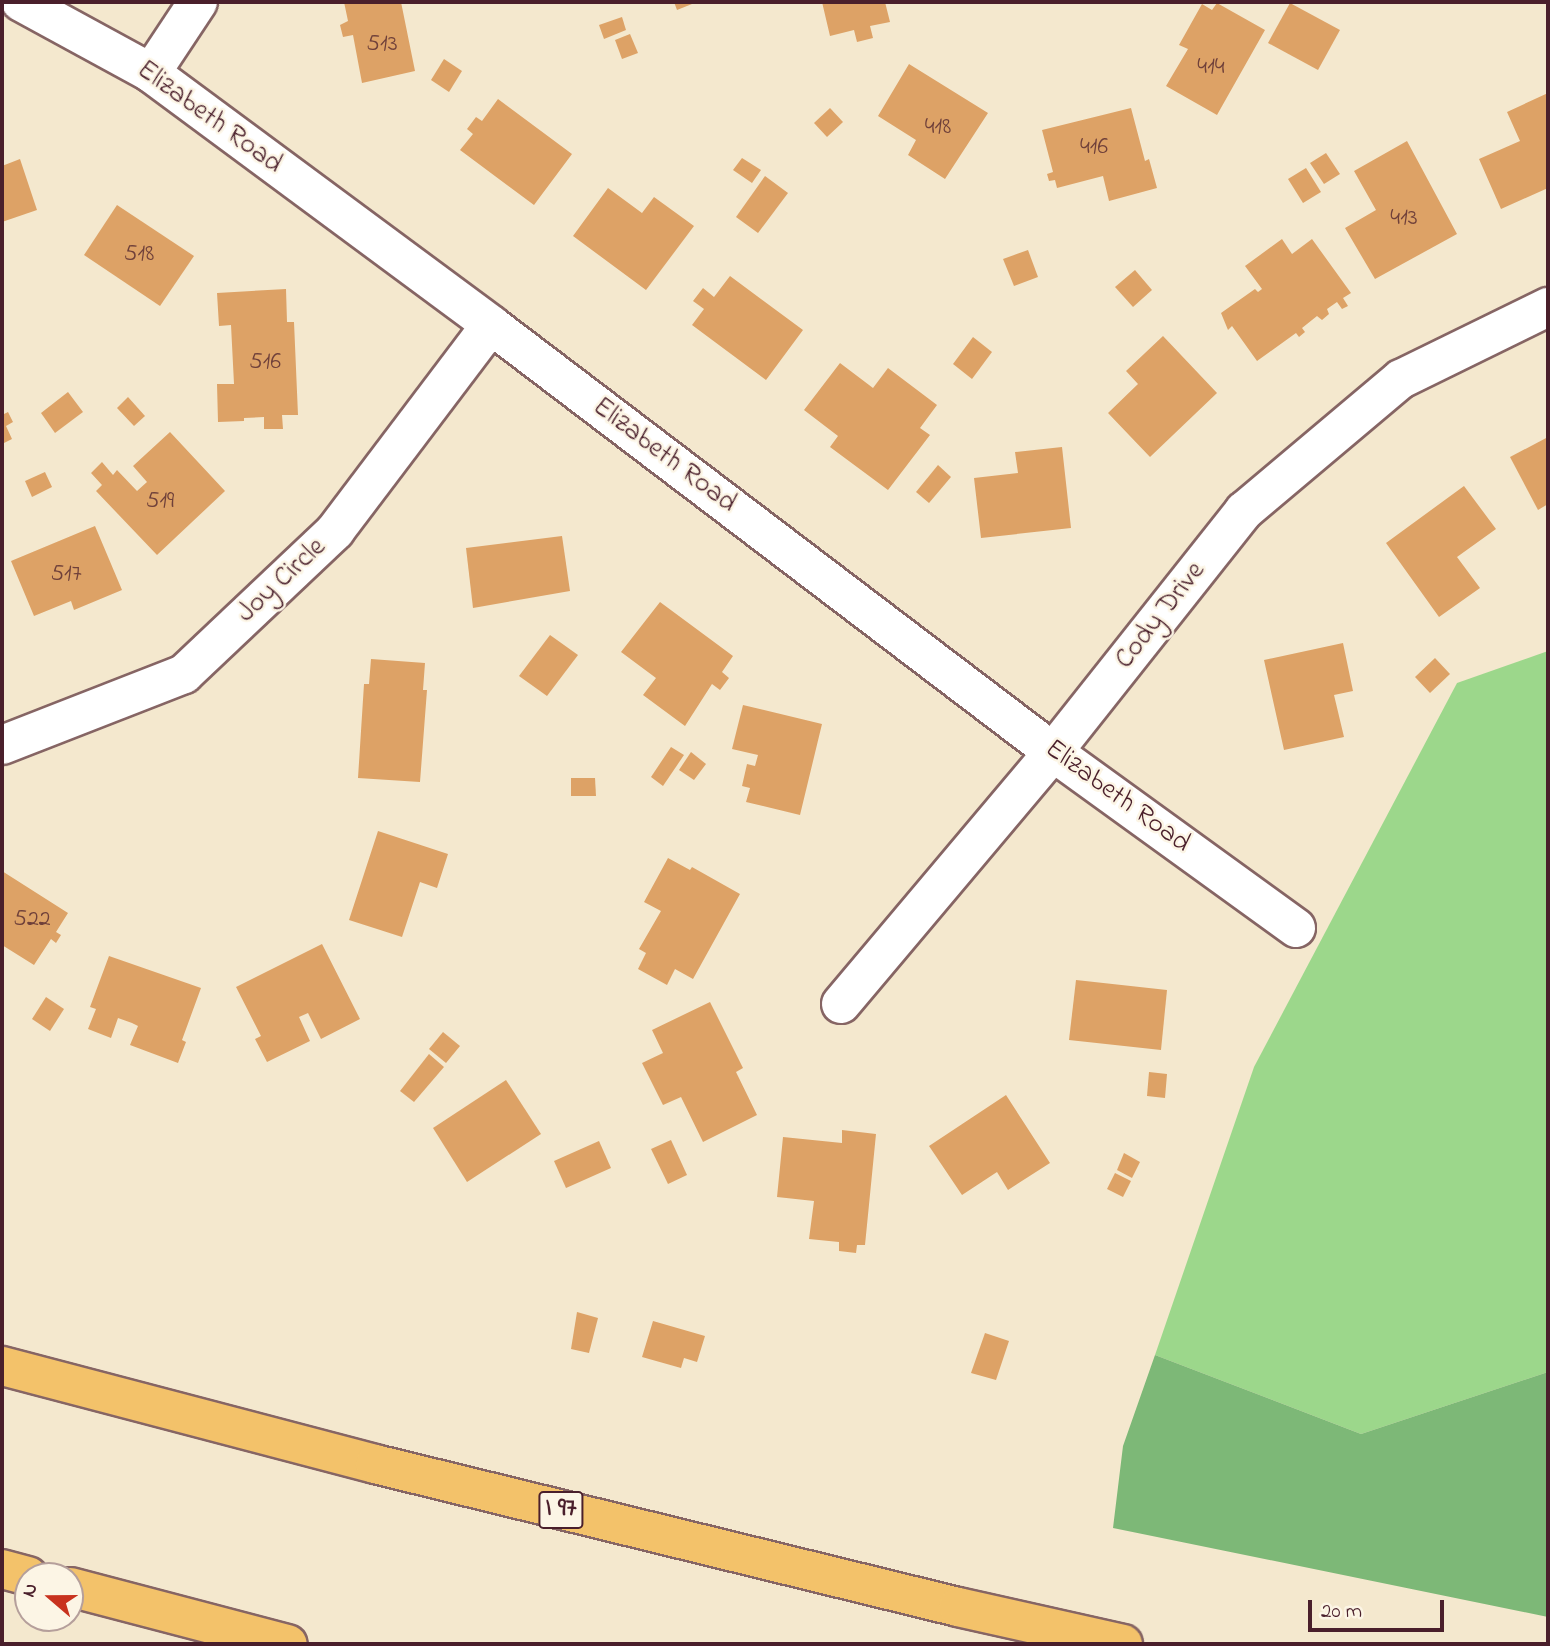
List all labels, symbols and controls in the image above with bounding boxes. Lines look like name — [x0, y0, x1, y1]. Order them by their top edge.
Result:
house number: 513 — [366, 31, 398, 59]
street label: Elizabeth Road — [130, 54, 288, 182]
house number: 414 — [1197, 54, 1225, 82]
house number: 418 — [925, 114, 951, 142]
house number: 416 — [1080, 134, 1108, 162]
house number: 413 — [1390, 205, 1418, 233]
house number: 518 — [124, 241, 154, 269]
house number: 516 — [249, 349, 281, 377]
street label: Elizabeth Road — [585, 391, 743, 521]
house number: 519 — [146, 488, 174, 516]
street label: Joy Circle — [230, 531, 334, 631]
street label: Cody Drive — [1109, 556, 1213, 676]
house number: 517 — [50, 561, 82, 589]
street label: Elizabeth Road — [1038, 733, 1196, 861]
house number: 522 — [13, 906, 51, 934]
road number: I 97 — [538, 1488, 584, 1532]
north arrow — [14, 1562, 84, 1632]
text: N — [16, 1580, 46, 1601]
scale bar — [1312, 1586, 1448, 1630]
text: 20 m — [1321, 1597, 1362, 1627]

